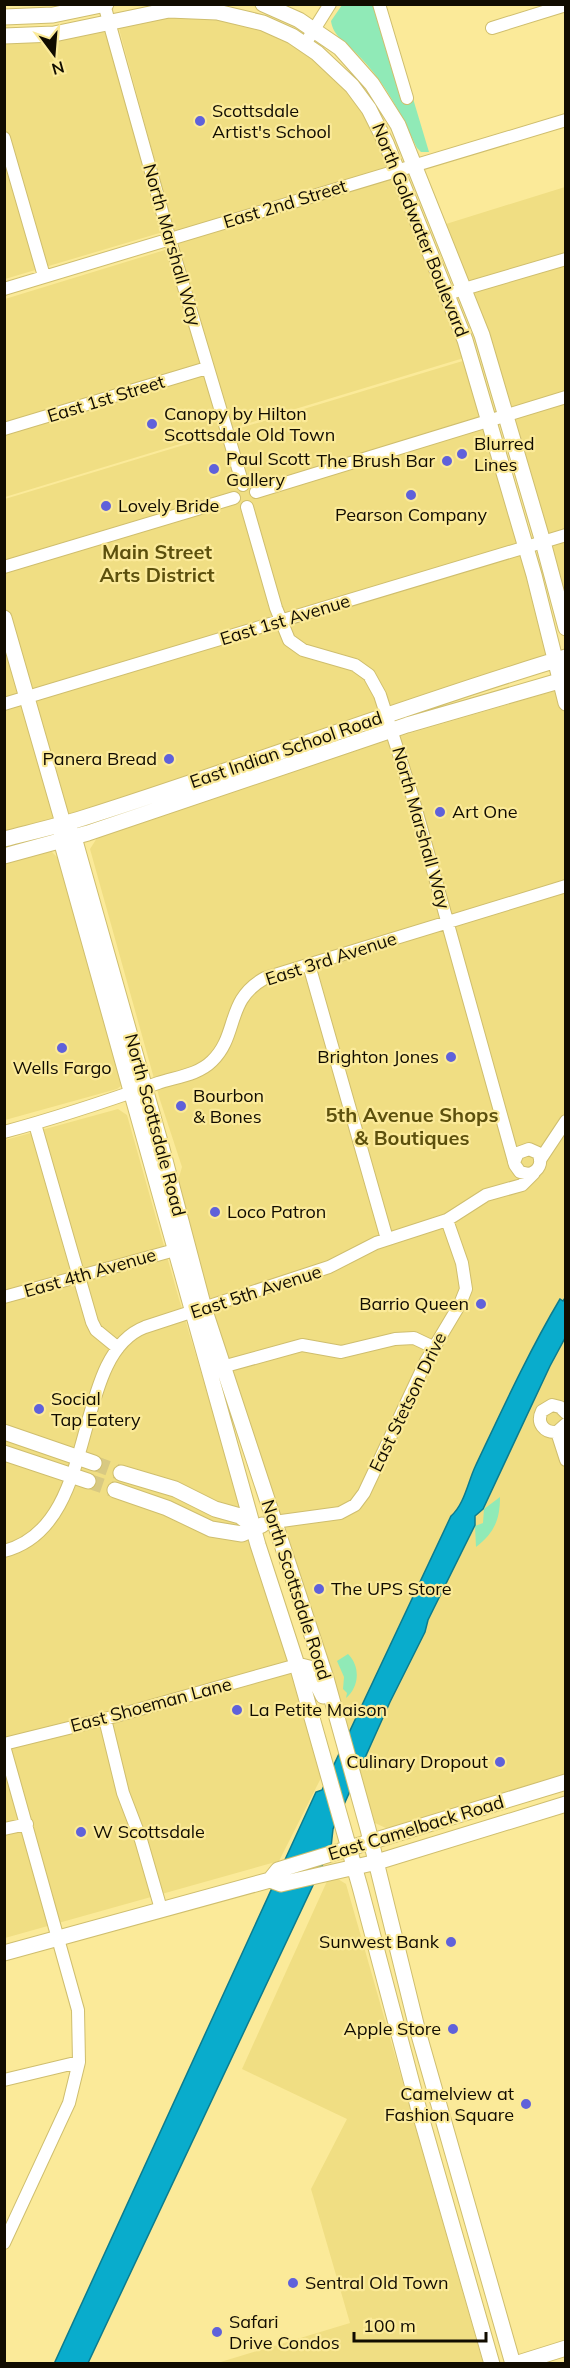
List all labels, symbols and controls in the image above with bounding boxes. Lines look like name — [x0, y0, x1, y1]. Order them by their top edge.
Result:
north arrow — [24, 24, 84, 84]
text: N — [50, 57, 67, 80]
place label: Scottsdale Artist's School — [212, 99, 331, 143]
marker: Scottsdale Artist's School — [193, 114, 207, 128]
street label: North Goldwater Boulevard — [367, 120, 474, 340]
street label: North Marshall Way — [138, 161, 207, 329]
street label: East 2nd Street — [220, 174, 349, 233]
street label: East 1st Street — [44, 370, 167, 427]
place label: Canopy by Hilton Scottsdale Old Town — [164, 402, 335, 446]
marker: Canopy by Hilton Scottsdale Old Town — [145, 417, 159, 431]
place label: Blurred Lines — [474, 432, 534, 476]
place label: Paul Scott Gallery — [226, 447, 310, 491]
marker: Blurred Lines — [455, 447, 469, 461]
place label: The Brush Bar — [316, 449, 435, 472]
marker: The Brush Bar — [440, 454, 454, 468]
marker: Paul Scott Gallery — [207, 462, 221, 476]
marker: Pearson Company — [404, 488, 418, 502]
place label: Lovely Bride — [118, 494, 219, 517]
marker: Lovely Bride — [99, 499, 113, 513]
place label: Pearson Company — [335, 503, 488, 526]
district label: Main Street Arts District — [99, 539, 215, 587]
street label: East 1st Avenue — [217, 589, 352, 650]
street label: East Indian School Road — [187, 706, 385, 793]
street label: North Marshall Way — [387, 744, 456, 912]
place label: Panera Bread — [43, 747, 157, 770]
marker: Panera Bread — [162, 752, 176, 766]
place label: Art One — [452, 800, 517, 823]
marker: Art One — [433, 805, 447, 819]
street label: East 3rd Avenue — [262, 926, 399, 991]
street label: North Scottsdale Road — [120, 1031, 191, 1219]
marker: Wells Fargo — [55, 1041, 69, 1055]
place label: Brighton Jones — [317, 1045, 439, 1068]
marker: Brighton Jones — [444, 1050, 458, 1064]
place label: Wells Fargo — [12, 1056, 112, 1079]
place label: Bourbon & Bones — [193, 1084, 264, 1128]
marker: Bourbon & Bones — [174, 1099, 188, 1113]
district label: 5th Avenue Shops & Boutiques — [326, 1102, 498, 1150]
place label: Loco Patron — [227, 1200, 326, 1223]
marker: Loco Patron — [208, 1205, 222, 1219]
street label: East 4th Avenue — [21, 1243, 158, 1302]
street label: East 5th Avenue — [188, 1260, 324, 1323]
place label: Barrio Queen — [359, 1292, 469, 1315]
marker: Barrio Queen — [474, 1297, 488, 1311]
street label: East Stetson Drive — [364, 1328, 451, 1475]
place label: Social Tap Eatery — [51, 1387, 141, 1431]
marker: Social Tap Eatery — [32, 1402, 46, 1416]
street label: North Scottsdale Road — [256, 1497, 336, 1683]
place label: The UPS Store — [331, 1577, 452, 1600]
marker: The UPS Store — [312, 1582, 326, 1596]
street label: East Shoeman Lane — [68, 1672, 234, 1737]
place label: La Petite Maison — [249, 1698, 387, 1721]
marker: La Petite Maison — [230, 1703, 244, 1717]
place label: Culinary Dropout — [346, 1750, 488, 1773]
marker: Culinary Dropout — [493, 1755, 507, 1769]
street label: East Camelback Road — [325, 1790, 506, 1865]
place label: W Scottsdale — [93, 1820, 205, 1843]
marker: W Scottsdale — [74, 1825, 88, 1839]
place label: Sunwest Bank — [319, 1930, 440, 1953]
marker: Sunwest Bank — [444, 1935, 458, 1949]
place label: Apple Store — [344, 2017, 441, 2040]
marker: Apple Store — [446, 2022, 460, 2036]
place label: Camelview at Fashion Square — [385, 2082, 514, 2126]
marker: Camelview at Fashion Square — [519, 2097, 533, 2111]
place label: Sentral Old Town — [305, 2271, 449, 2294]
marker: Sentral Old Town — [286, 2276, 300, 2290]
scale bar — [354, 2305, 486, 2343]
place label: Safari Drive Condos — [229, 2310, 340, 2354]
text: 100 m — [363, 2314, 416, 2337]
marker: Safari Drive Condos — [210, 2325, 224, 2339]

